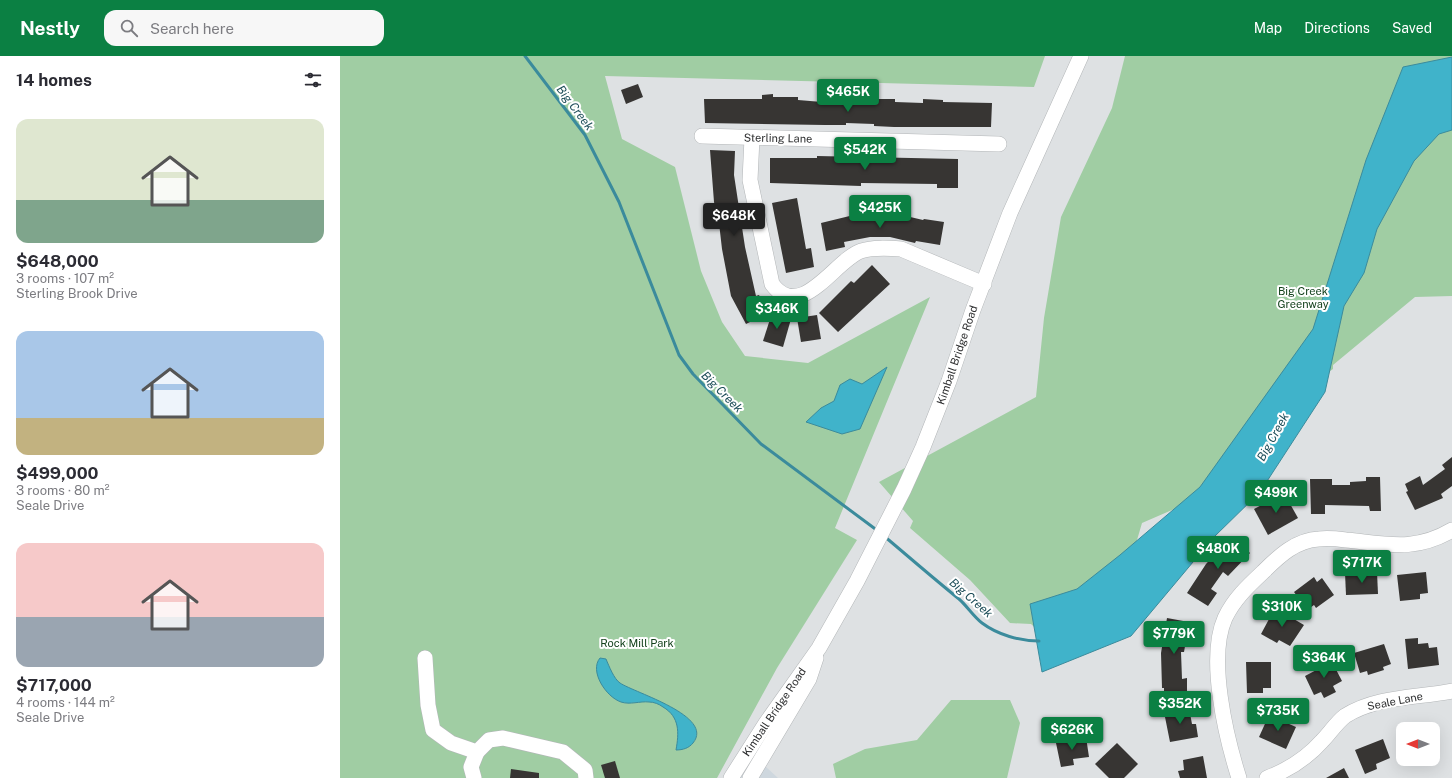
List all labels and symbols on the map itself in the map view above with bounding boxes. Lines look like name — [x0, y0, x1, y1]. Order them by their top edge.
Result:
pin: $465K — [820, 79, 876, 113]
water label: Big Creek — [554, 83, 597, 134]
street label: Sterling Lane — [744, 131, 812, 145]
pin: $542K — [837, 137, 893, 171]
pin: $425K — [852, 195, 908, 229]
pin: $648K — [706, 203, 762, 237]
park label: Big Creek Greenway — [1277, 285, 1329, 310]
pin: $346K — [749, 296, 805, 330]
street label: Kimball Bridge Road — [934, 304, 980, 406]
water label: Big Creek — [698, 368, 746, 416]
water label: Big Creek — [1254, 410, 1292, 463]
pin: $499K — [1248, 480, 1304, 514]
pin: $480K — [1190, 536, 1246, 570]
pin: $717K — [1334, 550, 1390, 584]
water label: Big Creek — [947, 575, 996, 621]
pin: $310K — [1254, 594, 1310, 628]
pin: $779K — [1146, 621, 1202, 655]
park label: Rock Mill Park — [600, 637, 674, 649]
pin: $364K — [1296, 645, 1352, 679]
street label: Kimball Bridge Road — [740, 666, 808, 758]
street label: Seale Lane — [1366, 690, 1424, 712]
pin: $352K — [1152, 691, 1208, 725]
pin: $735K — [1250, 698, 1306, 732]
pin: $626K — [1044, 717, 1100, 751]
north arrow — [1396, 722, 1440, 766]

